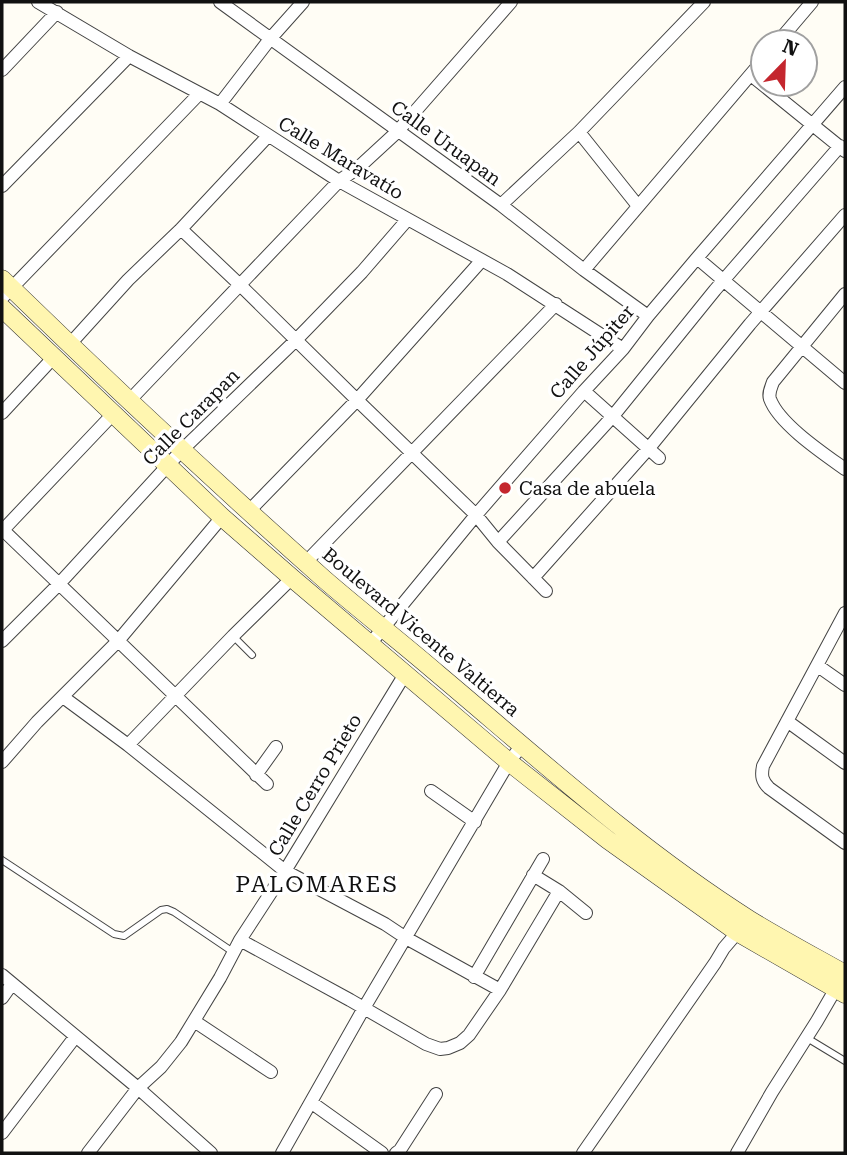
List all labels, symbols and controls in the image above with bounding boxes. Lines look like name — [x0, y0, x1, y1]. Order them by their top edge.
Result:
north arrow — [749, 28, 819, 98]
text: N — [779, 34, 802, 61]
street label: Calle Uruapan — [386, 95, 506, 191]
street label: Calle Maravatío — [274, 112, 408, 204]
street label: Calle Júpiter — [545, 300, 639, 404]
street label: Calle Carapan — [138, 364, 244, 470]
place label: Casa de abuela — [519, 477, 656, 500]
marker: Casa de abuela — [497, 480, 513, 496]
street label: Boulevard Vicente Valtierra — [318, 543, 525, 722]
street label: Calle Cerro Prieto — [263, 710, 367, 860]
district label: PALOMARES — [235, 871, 399, 898]

